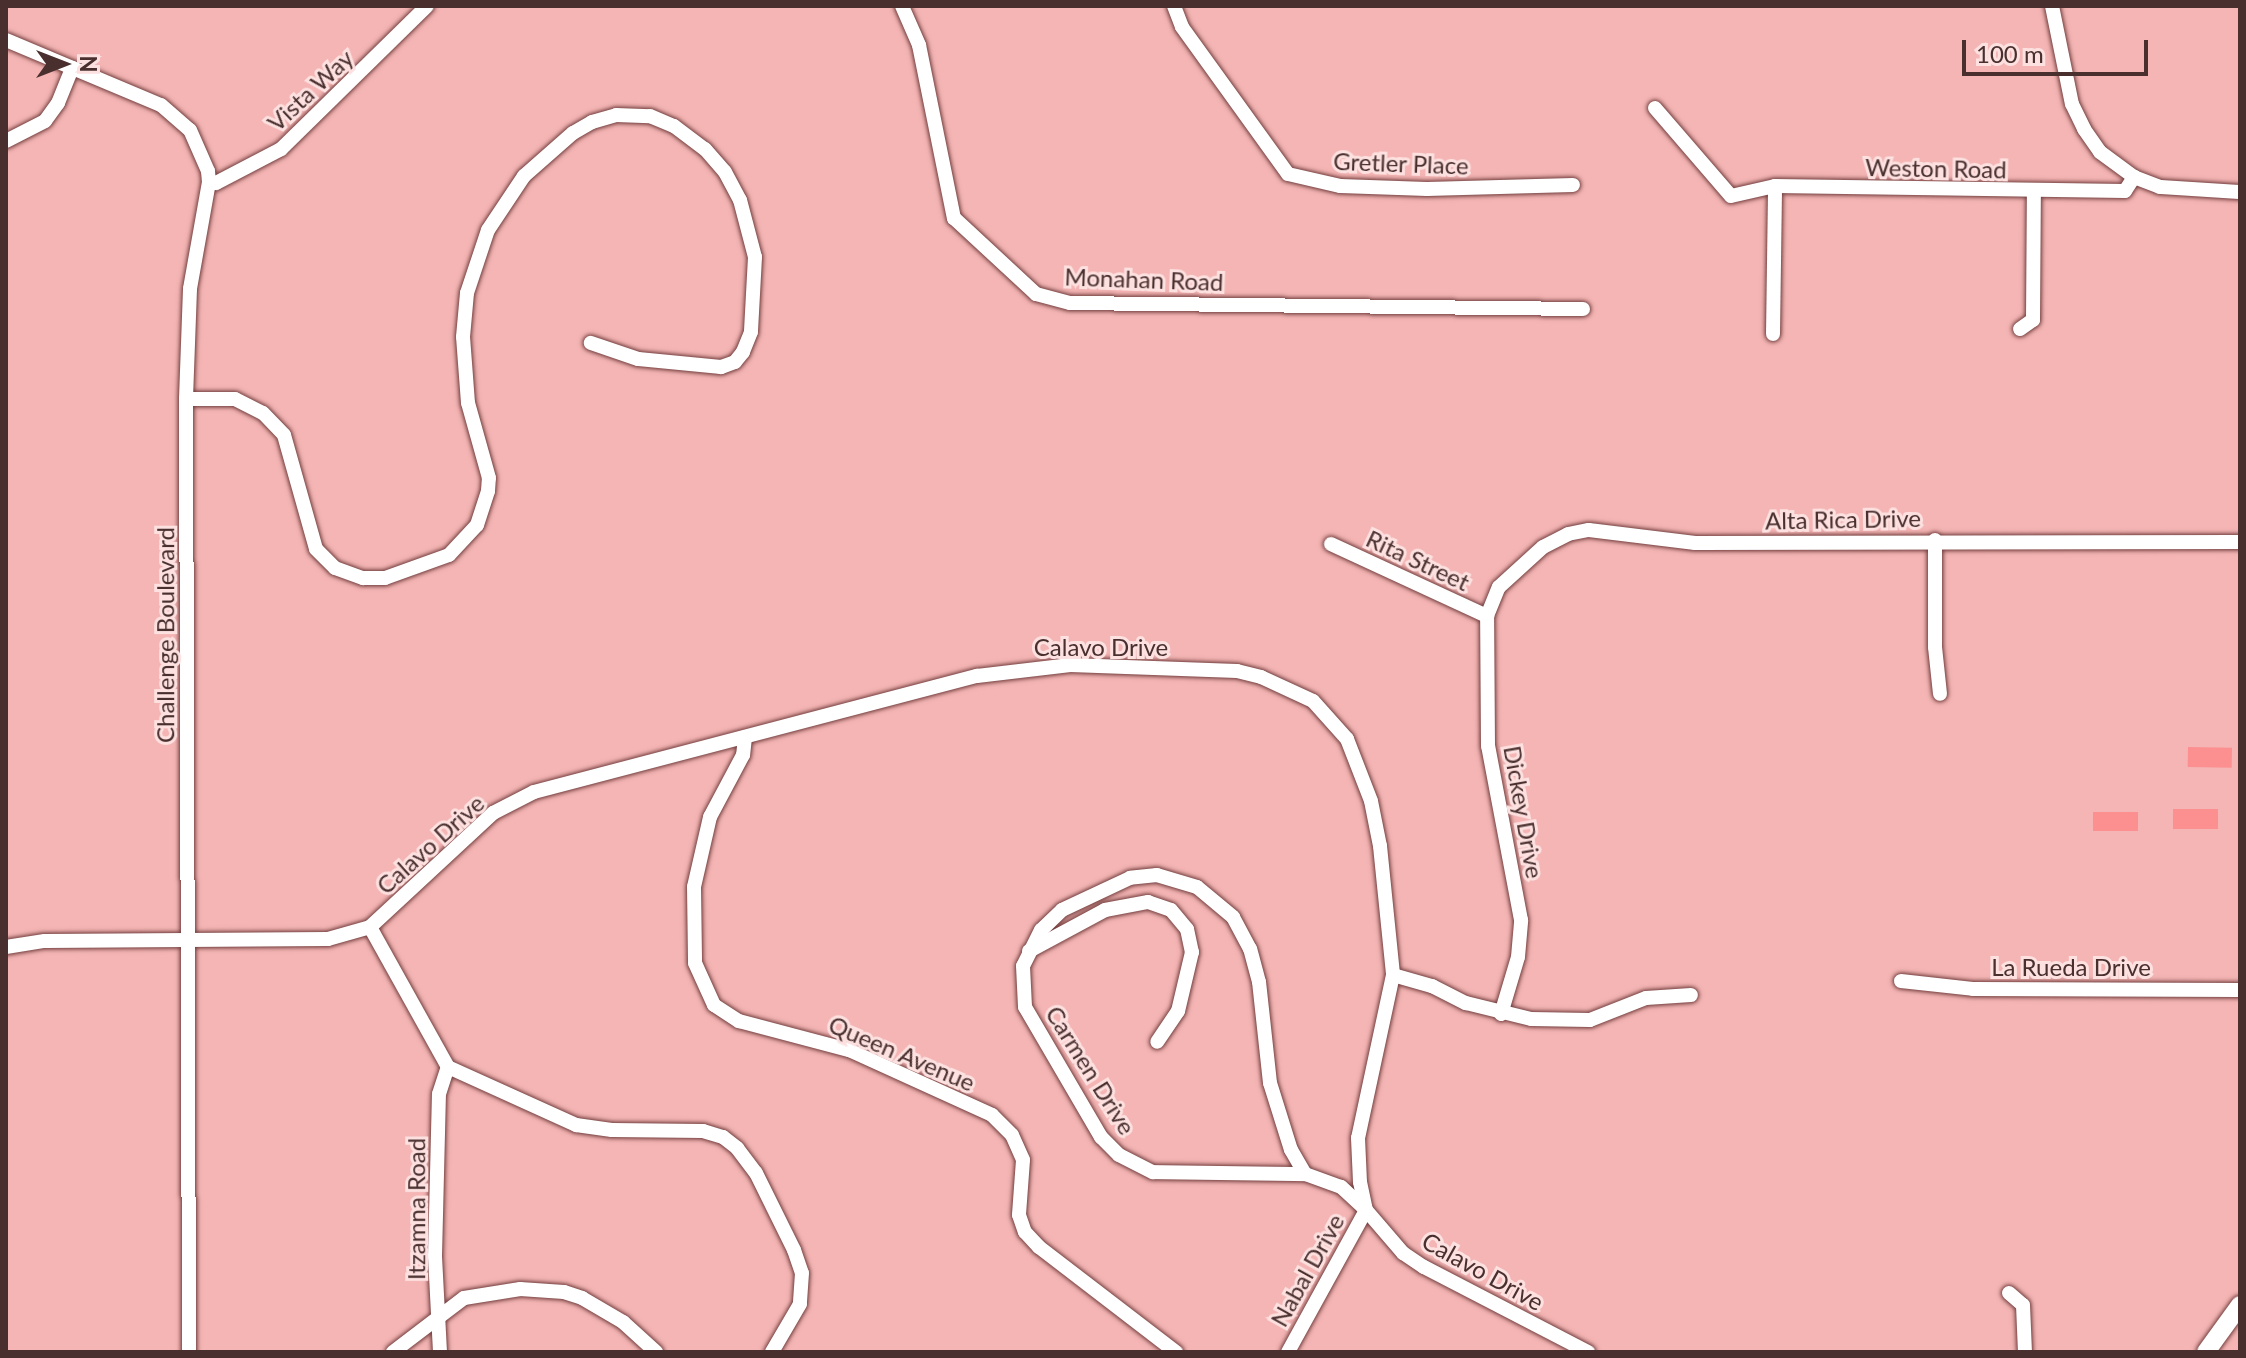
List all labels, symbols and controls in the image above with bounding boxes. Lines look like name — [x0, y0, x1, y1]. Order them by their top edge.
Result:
north arrow — [24, 24, 104, 104]
scale bar — [1966, 24, 2152, 74]
text: 100 m — [1976, 39, 2044, 68]
street label: Vista Way — [261, 43, 359, 137]
text: N — [75, 56, 102, 72]
street label: Gretler Place — [1333, 146, 1469, 180]
street label: Weston Road — [1865, 152, 2007, 184]
street label: Monahan Road — [1064, 262, 1224, 296]
street label: Alta Rica Drive — [1765, 503, 1921, 535]
street label: Rita Street — [1362, 524, 1474, 596]
street label: Challenge Boulevard — [151, 527, 179, 743]
street label: Calavo Drive — [1034, 633, 1168, 661]
street label: Dickey Drive — [1498, 743, 1550, 881]
street label: Calavo Drive — [370, 788, 490, 900]
street label: La Rueda Drive — [1991, 953, 2151, 981]
street label: Carmen Drive — [1040, 1001, 1142, 1139]
street label: Queen Avenue — [824, 1009, 980, 1097]
street label: Itzamna Road — [402, 1138, 430, 1280]
street label: Nabal Drive — [1264, 1209, 1350, 1331]
street label: Calavo Drive — [1417, 1226, 1549, 1316]

